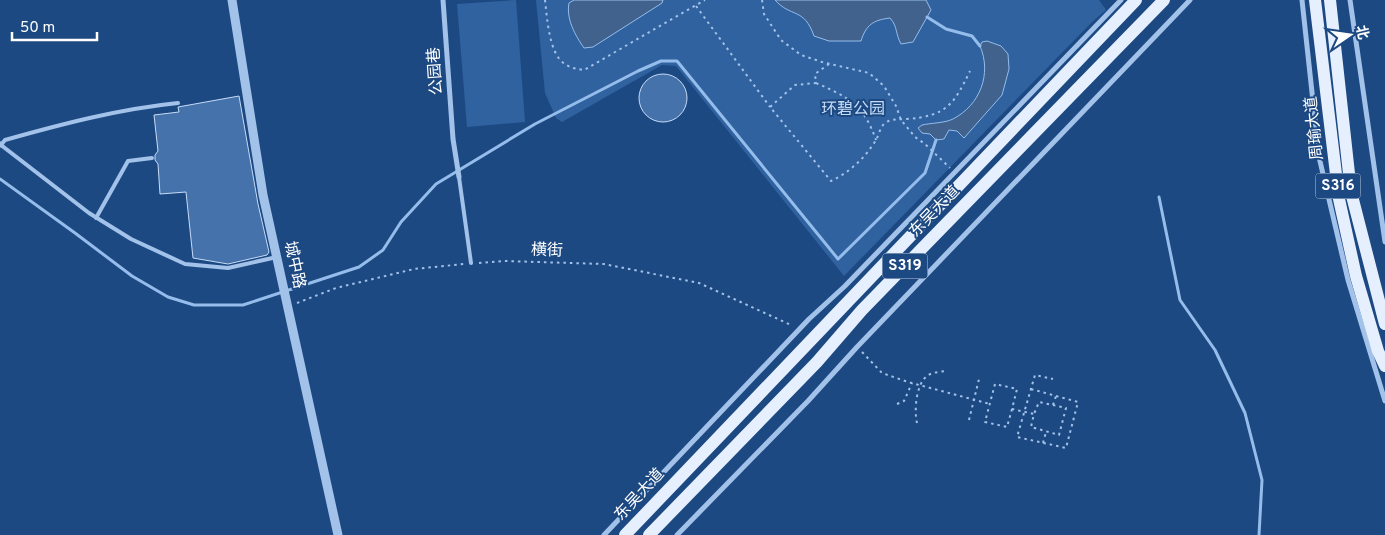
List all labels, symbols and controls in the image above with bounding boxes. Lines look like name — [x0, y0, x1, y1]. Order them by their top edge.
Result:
scale bar — [12, 10, 98, 42]
north arrow — [1325, 10, 1375, 60]
text: 50 m — [20, 19, 55, 38]
text: 北 — [1351, 24, 1371, 41]
street label: 公园巷 — [424, 46, 448, 96]
street label: 周瑜大道 — [1302, 95, 1328, 161]
park label: 环碧公园 — [821, 100, 885, 120]
road number: S316 — [1316, 174, 1360, 198]
street label: 东吴大道 — [906, 182, 964, 242]
street label: 城中路 — [279, 239, 309, 291]
street label: 横街 — [531, 240, 563, 262]
road number: S319 — [882, 254, 928, 278]
street label: 东吴大道 — [611, 465, 669, 525]

